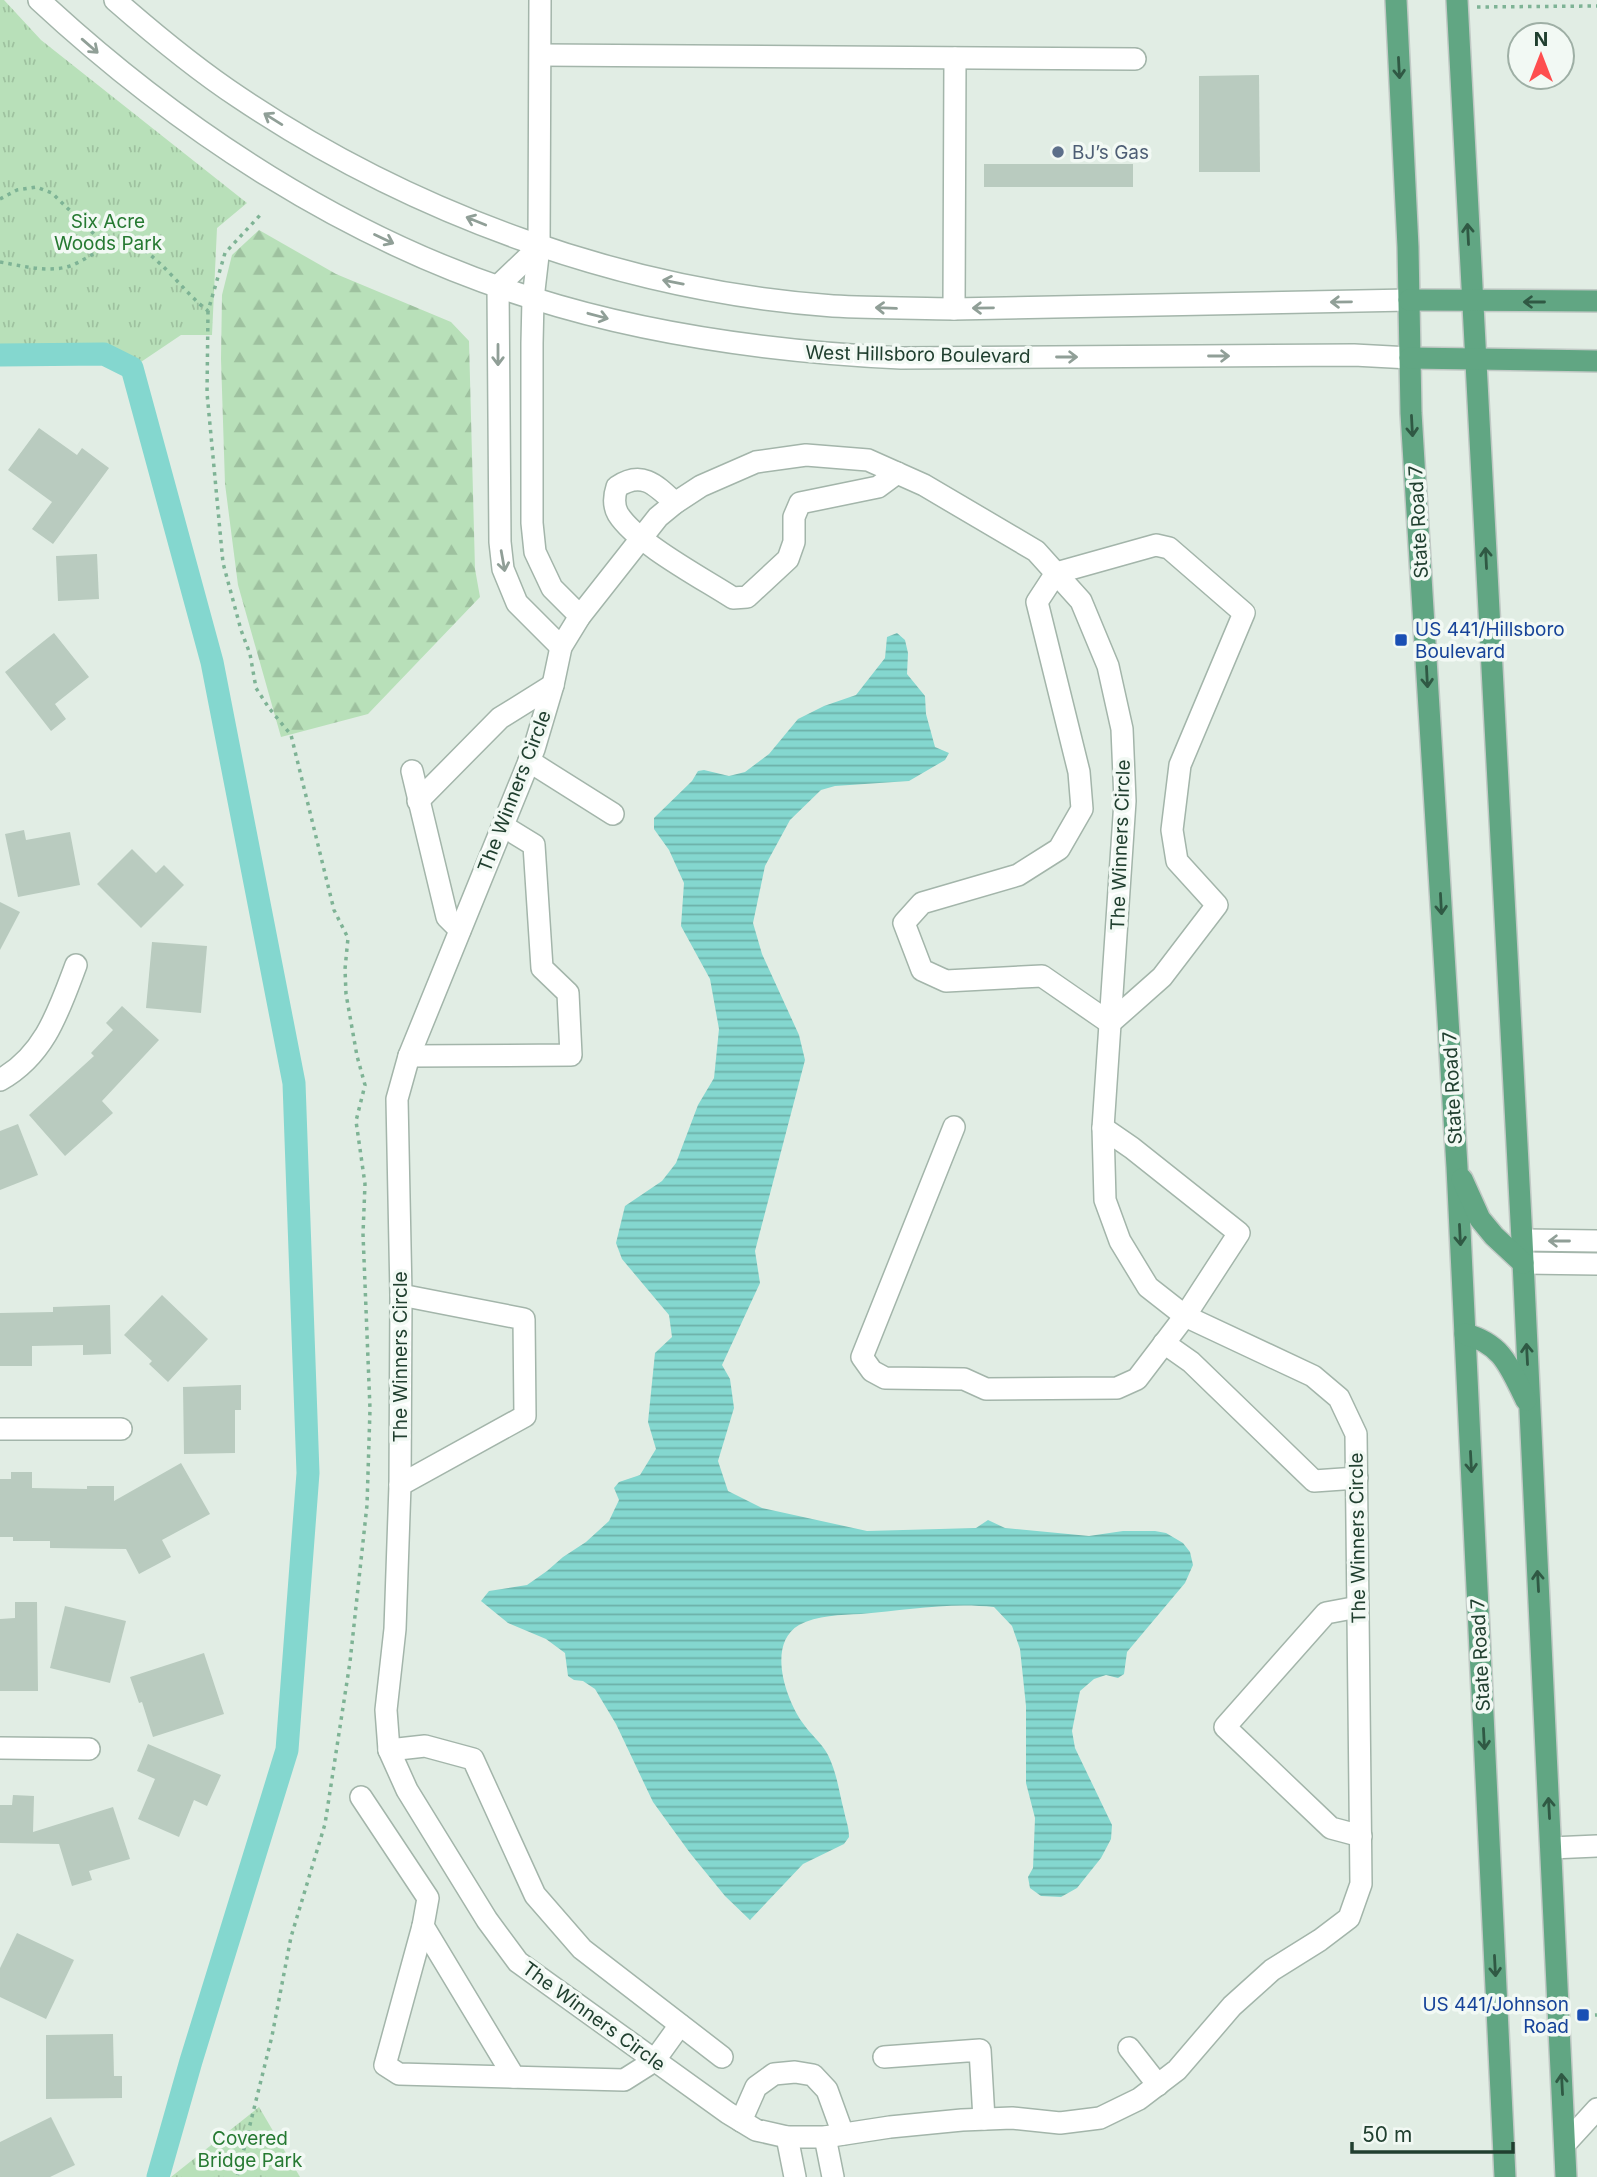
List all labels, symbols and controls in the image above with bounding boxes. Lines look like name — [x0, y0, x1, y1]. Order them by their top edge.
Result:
north arrow — [1506, 21, 1576, 91]
text: N — [1534, 28, 1548, 51]
one-way arrow — [80, 38, 98, 54]
one-way arrow — [1393, 56, 1406, 79]
one-way arrow — [264, 112, 283, 127]
place label: BJ’s Gas — [1072, 141, 1149, 164]
marker: BJ’s Gas — [1050, 144, 1066, 160]
park label: Six Acre Woods Park — [54, 210, 163, 255]
one-way arrow — [466, 214, 487, 227]
one-way arrow — [1462, 222, 1475, 245]
one-way arrow — [373, 233, 395, 246]
one-way arrow — [662, 275, 685, 289]
one-way arrow — [1329, 295, 1352, 309]
one-way arrow — [1523, 295, 1546, 309]
one-way arrow — [875, 301, 898, 314]
one-way arrow — [971, 302, 994, 315]
one-way arrow — [586, 310, 609, 323]
street label: West Hillsboro Boulevard — [805, 341, 1031, 368]
one-way arrow — [492, 343, 505, 366]
one-way arrow — [1208, 349, 1231, 363]
one-way arrow — [1055, 350, 1078, 364]
one-way arrow — [1406, 414, 1419, 437]
street label: State Road 7 — [1404, 465, 1433, 579]
one-way arrow — [1479, 546, 1492, 569]
one-way arrow — [497, 549, 510, 572]
place label: US 441/Hillsboro Boulevard — [1415, 618, 1565, 663]
marker: US 441/Hillsboro Boulevard — [1393, 632, 1409, 648]
one-way arrow — [1421, 666, 1434, 689]
street label: The Winners Circle — [473, 707, 556, 875]
street label: The Winners Circle — [1106, 759, 1135, 931]
one-way arrow — [1435, 893, 1448, 915]
street label: State Road 7 — [1438, 1031, 1467, 1145]
one-way arrow — [1454, 1223, 1467, 1246]
one-way arrow — [1548, 1234, 1571, 1248]
street label: The Winners Circle — [389, 1271, 412, 1443]
one-way arrow — [1521, 1342, 1534, 1365]
one-way arrow — [1465, 1451, 1478, 1473]
street label: The Winners Circle — [1345, 1452, 1370, 1624]
one-way arrow — [1532, 1570, 1545, 1593]
street label: State Road 7 — [1466, 1598, 1495, 1712]
one-way arrow — [1478, 1727, 1491, 1750]
one-way arrow — [1542, 1797, 1555, 1820]
one-way arrow — [1489, 1954, 1502, 1977]
street label: The Winners Circle — [518, 1957, 670, 2076]
place label: US 441/Johnson Road — [1422, 1993, 1569, 2038]
marker: US 441/Johnson Road — [1575, 2007, 1591, 2023]
one-way arrow — [1555, 2073, 1568, 2096]
scale bar — [1352, 2110, 1513, 2154]
text: 50 m — [1362, 2122, 1412, 2147]
park label: Covered Bridge Park — [198, 2127, 303, 2172]

